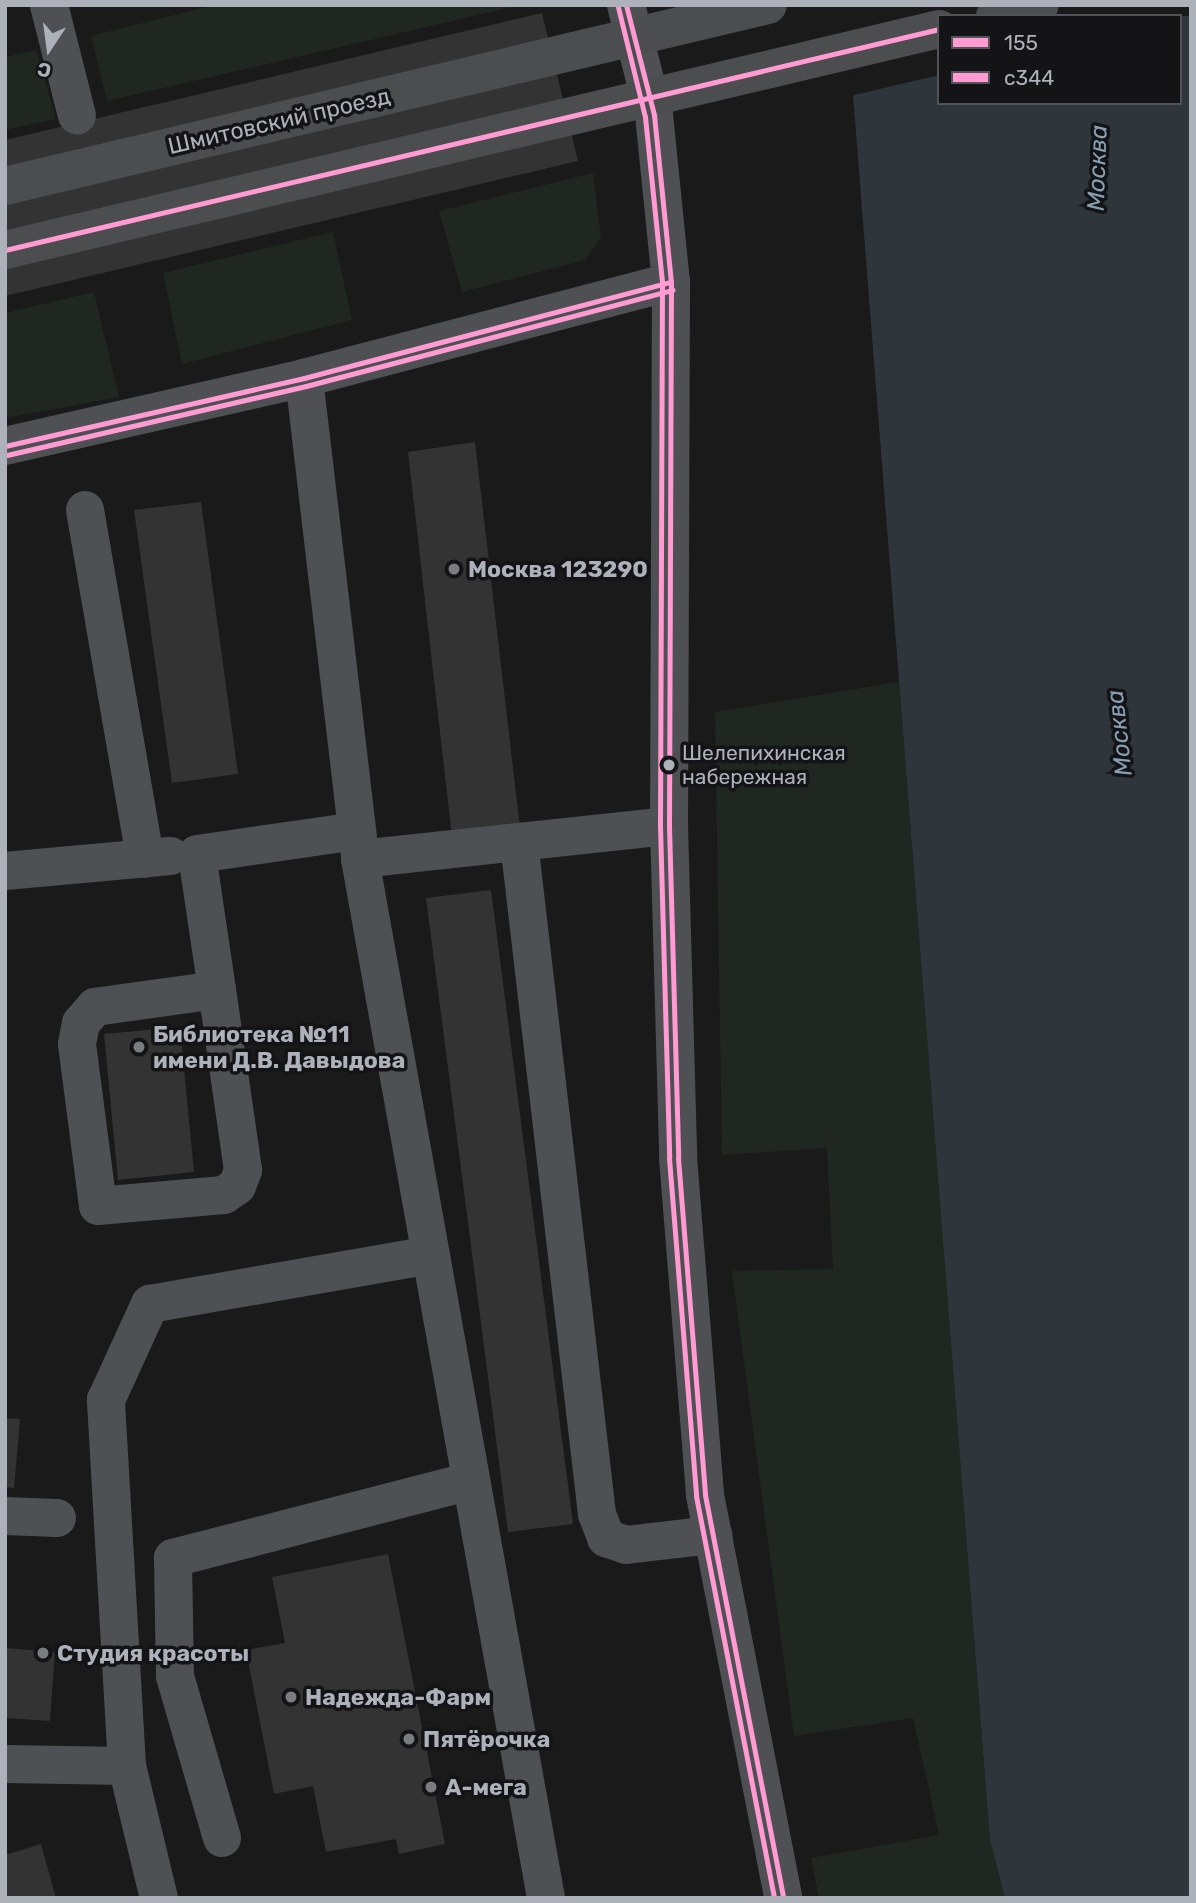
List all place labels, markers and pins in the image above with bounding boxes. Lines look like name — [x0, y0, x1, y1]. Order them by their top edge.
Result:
place label: Москва 123290 — [468, 555, 648, 583]
marker: Москва 123290 — [446, 561, 462, 577]
place label: Шелепихинская набережная — [682, 740, 846, 790]
marker: Шелепихинская набережная — [662, 758, 676, 772]
place label: Библиотека №11 имени Д.В. Давыдова — [153, 1020, 405, 1074]
marker: Библиотека №11 имени Д.В. Давыдова — [131, 1039, 147, 1055]
place label: Студия красоты — [57, 1639, 249, 1667]
marker: Студия красоты — [35, 1645, 51, 1661]
place label: Надежда-Фарм — [305, 1683, 491, 1711]
marker: Надежда-Фарм — [283, 1689, 299, 1705]
place label: Пятёрочка — [423, 1725, 550, 1753]
marker: Пятёрочка — [401, 1731, 417, 1747]
place label: А-мега — [445, 1773, 527, 1801]
marker: А-мега — [423, 1779, 439, 1795]

